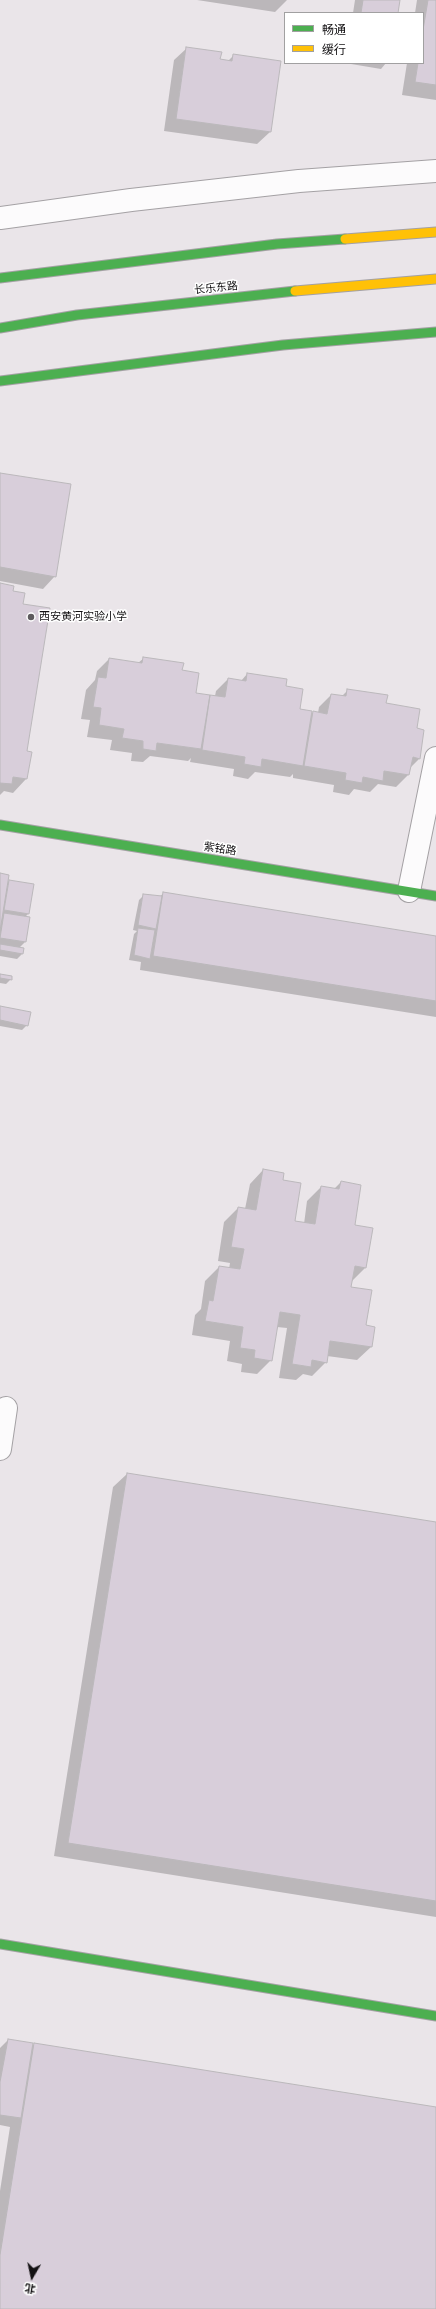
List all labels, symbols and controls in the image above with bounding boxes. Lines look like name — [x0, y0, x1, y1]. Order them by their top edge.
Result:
legend — [284, 12, 424, 64]
text: 畅通 — [322, 22, 346, 37]
text: 缓行 — [322, 42, 346, 57]
street label: 长乐东路 — [193, 279, 239, 297]
place label: 西安黄河实验小学 — [39, 610, 127, 624]
marker: 西安黄河实验小学 — [26, 612, 36, 622]
street label: 紫铭路 — [203, 840, 237, 858]
north arrow — [12, 2257, 52, 2297]
text: 北 — [24, 2281, 37, 2297]

